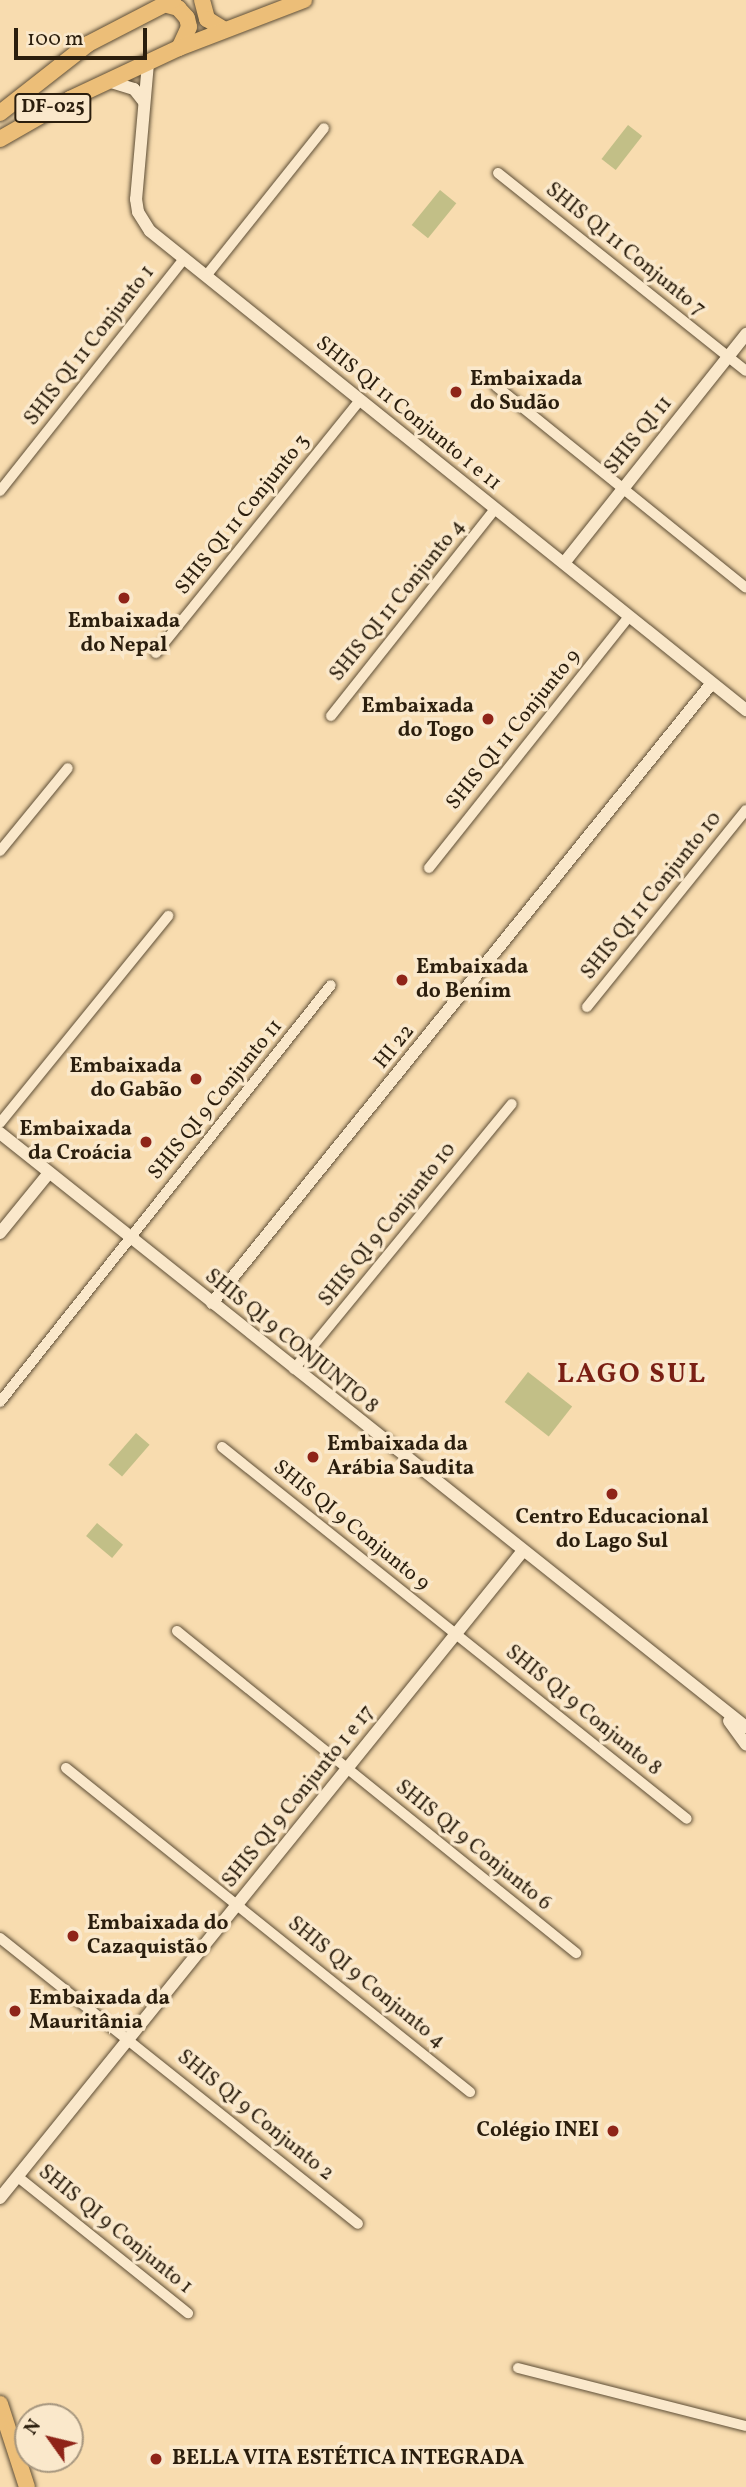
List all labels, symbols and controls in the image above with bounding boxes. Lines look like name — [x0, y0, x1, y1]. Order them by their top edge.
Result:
scale bar — [18, 14, 150, 58]
text: 100 m — [27, 25, 84, 54]
road number: DF-025 — [13, 92, 93, 124]
street label: SHIS QI 11 Conjunto 7 — [540, 178, 710, 322]
street label: SHIS QI 11 Conjunto 1 — [20, 261, 160, 431]
street label: SHIS QI 11 Conjunto 1 e 11 — [310, 331, 506, 497]
place label: Embaixada do Sudão — [470, 367, 583, 417]
marker: Embaixada do Sudão — [448, 384, 464, 400]
street label: SHIS QI 11 — [600, 392, 678, 480]
street label: SHIS QI 11 Conjunto 3 — [171, 430, 315, 600]
street label: SHIS QI 11 Conjunto 4 — [325, 515, 471, 687]
marker: Embaixada do Nepal — [116, 590, 132, 606]
place label: Embaixada do Nepal — [68, 609, 180, 659]
street label: SHIS QI 11 Conjunto 9 — [441, 645, 587, 815]
place label: Embaixada do Togo — [361, 694, 474, 744]
marker: Embaixada do Togo — [480, 711, 496, 727]
street label: SHIS QI 11 Conjunto 10 — [576, 807, 728, 985]
place label: Embaixada do Benim — [416, 955, 529, 1005]
marker: Embaixada do Benim — [394, 972, 410, 988]
street label: SHIS QI 9 Conjunto 11 — [143, 1015, 289, 1185]
street label: HI 22 — [369, 1020, 421, 1074]
place label: Embaixada do Gabão — [69, 1054, 182, 1104]
marker: Embaixada do Gabão — [188, 1071, 204, 1087]
place label: Embaixada da Croácia — [19, 1117, 132, 1167]
marker: Embaixada da Croácia — [138, 1134, 154, 1150]
street label: SHIS QI 9 Conjunto 10 — [314, 1138, 462, 1312]
street label: SHIS QI 9 CONJUNTO 8 — [199, 1264, 383, 1420]
district label: LAGO SUL — [558, 1358, 706, 1392]
place label: Embaixada da Arábia Saudita — [327, 1432, 474, 1482]
marker: Embaixada da Arábia Saudita — [305, 1449, 321, 1465]
street label: SHIS QI 9 Conjunto 9 — [268, 1455, 434, 1597]
marker: Centro Educacional do Lago Sul — [604, 1486, 620, 1502]
place label: Centro Educacional do Lago Sul — [515, 1505, 709, 1555]
street label: SHIS QI 9 Conjunto 8 — [500, 1640, 666, 1782]
street label: SHIS QI 9 Conjunto 1 e 17 — [218, 1701, 380, 1893]
street label: SHIS QI 9 Conjunto 6 — [390, 1775, 556, 1917]
place label: Embaixada do Cazaquistão — [87, 1911, 229, 1961]
street label: SHIS QI 9 Conjunto 4 — [282, 1912, 450, 2054]
marker: Embaixada do Cazaquistão — [65, 1928, 81, 1944]
place label: Embaixada da Mauritânia — [29, 1986, 170, 2036]
marker: Embaixada da Mauritânia — [7, 2003, 23, 2019]
street label: SHIS QI 9 Conjunto 2 — [172, 2045, 338, 2187]
place label: Colégio INEI — [476, 2118, 599, 2144]
marker: Colégio INEI — [605, 2123, 621, 2139]
street label: SHIS QI 9 Conjunto 1 — [33, 2160, 197, 2300]
north arrow — [14, 2403, 84, 2473]
text: N — [19, 2414, 48, 2440]
place label: BELLA VITA ESTÉTICA INTEGRADA — [172, 2446, 525, 2472]
marker: BELLA VITA ESTÉTICA INTEGRADA — [146, 2449, 166, 2469]

